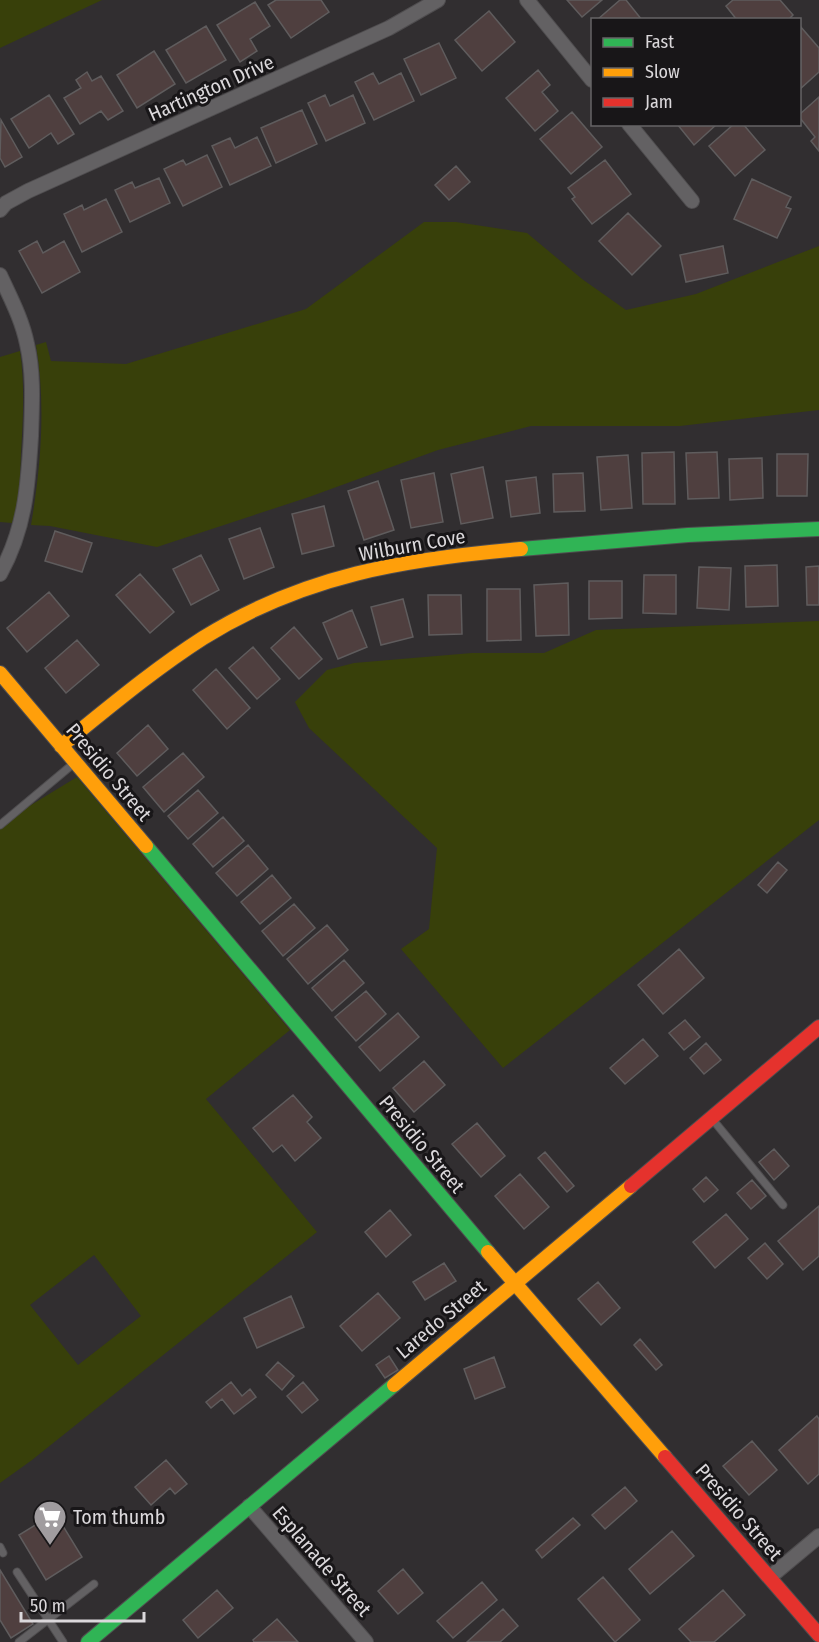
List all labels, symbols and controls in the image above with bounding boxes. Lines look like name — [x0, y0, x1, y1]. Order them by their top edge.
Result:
legend — [591, 18, 801, 126]
text: Fast — [645, 31, 674, 53]
street label: Hartington Drive — [145, 50, 277, 126]
text: Slow — [645, 61, 680, 83]
text: Jam — [645, 91, 673, 113]
street label: Wilburn Cove — [357, 524, 467, 566]
street label: Presidio Street — [61, 718, 157, 826]
street label: Presidio Street — [374, 1090, 470, 1198]
street label: Laredo Street — [391, 1274, 491, 1364]
street label: Presidio Street — [691, 1459, 788, 1566]
supermarket icon: Tom thumb — [32, 1499, 68, 1546]
street label: Esplanade Street — [268, 1501, 377, 1621]
place label: Tom thumb — [73, 1505, 165, 1529]
scale bar — [21, 1585, 144, 1623]
text: 50 m — [30, 1595, 66, 1617]

